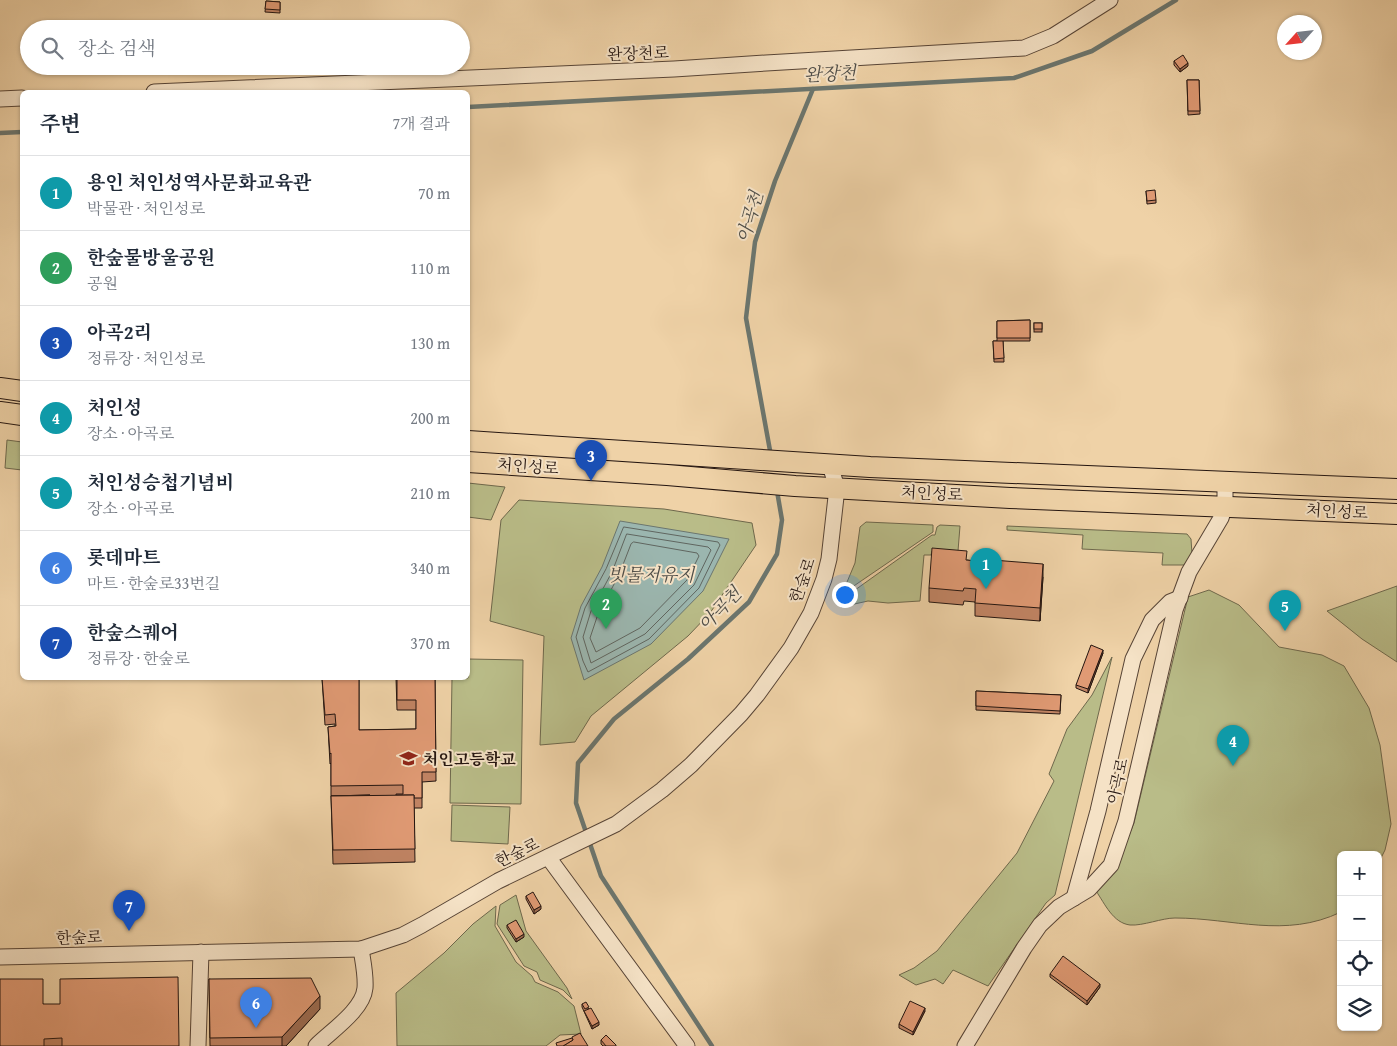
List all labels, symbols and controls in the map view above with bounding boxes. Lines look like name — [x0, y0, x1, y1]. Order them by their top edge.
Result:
north arrow — [1277, 15, 1322, 60]
search box — [20, 20, 470, 75]
icon: search — [38, 34, 66, 62]
text: 장소 검색 — [78, 34, 156, 62]
street label: 완장천로 — [607, 40, 670, 66]
water label: 완장천 — [803, 59, 858, 88]
text: 주변 — [40, 108, 81, 139]
text: 7개 결과 — [392, 111, 450, 135]
text: 용인 처인성역사문화교육관 — [87, 168, 311, 196]
text: 1 — [52, 181, 60, 205]
text: 70 m — [418, 181, 450, 205]
water label: 아곡천 — [729, 187, 770, 246]
text: 박물관 · 처인성로 — [87, 196, 205, 220]
text: 한숲물방울공원 — [87, 243, 215, 271]
text: 2 — [52, 256, 60, 280]
text: 110 m — [410, 256, 450, 280]
text: 공원 — [87, 271, 118, 295]
text: 아곡2리 — [87, 318, 152, 346]
text: 3 — [52, 331, 60, 355]
text: 130 m — [410, 331, 450, 355]
text: 정류장 · 처인성로 — [87, 346, 205, 370]
text: 처인성 — [87, 393, 142, 421]
text: 4 — [52, 406, 60, 430]
text: 200 m — [410, 406, 450, 430]
text: 장소 · 아곡로 — [87, 421, 174, 445]
pin: 3 — [575, 440, 607, 481]
street label: 처인성로 — [496, 452, 560, 480]
text: 처인성승첩기념비 — [87, 468, 234, 496]
street label: 처인성로 — [901, 479, 964, 507]
text: 5 — [52, 481, 60, 505]
text: 210 m — [410, 481, 450, 505]
text: 장소 · 아곡로 — [87, 496, 174, 520]
street label: 처인성로 — [1306, 497, 1369, 525]
text: 롯데마트 — [87, 543, 160, 571]
pin: 1 — [970, 548, 1002, 589]
street label: 한숲로 — [783, 554, 821, 606]
text: 6 — [52, 556, 60, 580]
text: 340 m — [410, 556, 450, 580]
water label: 빗물저유지 — [608, 561, 696, 588]
text: 마트 · 한숲로33번길 — [87, 571, 220, 595]
water label: 아곡천 — [692, 579, 749, 637]
your location — [832, 582, 858, 608]
pin: 2 — [590, 588, 622, 629]
pin: 5 — [1269, 590, 1301, 631]
text: 한숲스퀘어 — [87, 618, 179, 646]
text: 7 — [52, 631, 60, 655]
text: 370 m — [410, 631, 450, 655]
text: 정류장 · 한숲로 — [87, 646, 189, 670]
pin: 4 — [1217, 725, 1249, 766]
place label: 처인고등학교 — [423, 747, 516, 771]
school or university icon: 처인고등학교 — [399, 749, 419, 769]
street label: 아곡로 — [1100, 755, 1134, 806]
street label: 한숲로 — [491, 831, 544, 873]
map controls — [1337, 851, 1382, 1031]
button: + — [1337, 851, 1382, 896]
pin: 7 — [113, 890, 145, 931]
button: − — [1337, 896, 1382, 941]
street label: 한숲로 — [55, 924, 103, 950]
button: locate — [1337, 941, 1382, 986]
button: layers — [1337, 986, 1382, 1031]
pin: 6 — [240, 987, 272, 1028]

